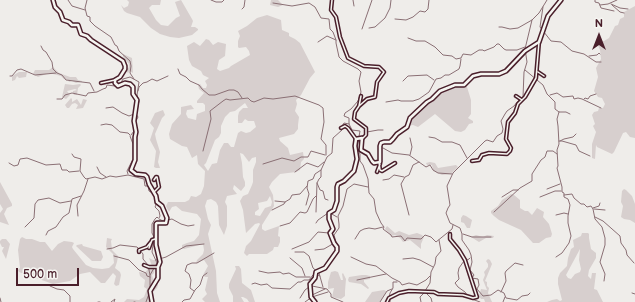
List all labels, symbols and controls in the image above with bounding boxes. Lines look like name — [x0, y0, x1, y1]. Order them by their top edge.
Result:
north arrow — [579, 16, 619, 56]
text: N — [595, 17, 603, 30]
scale bar — [18, 260, 81, 286]
text: 500 m — [23, 267, 57, 282]

